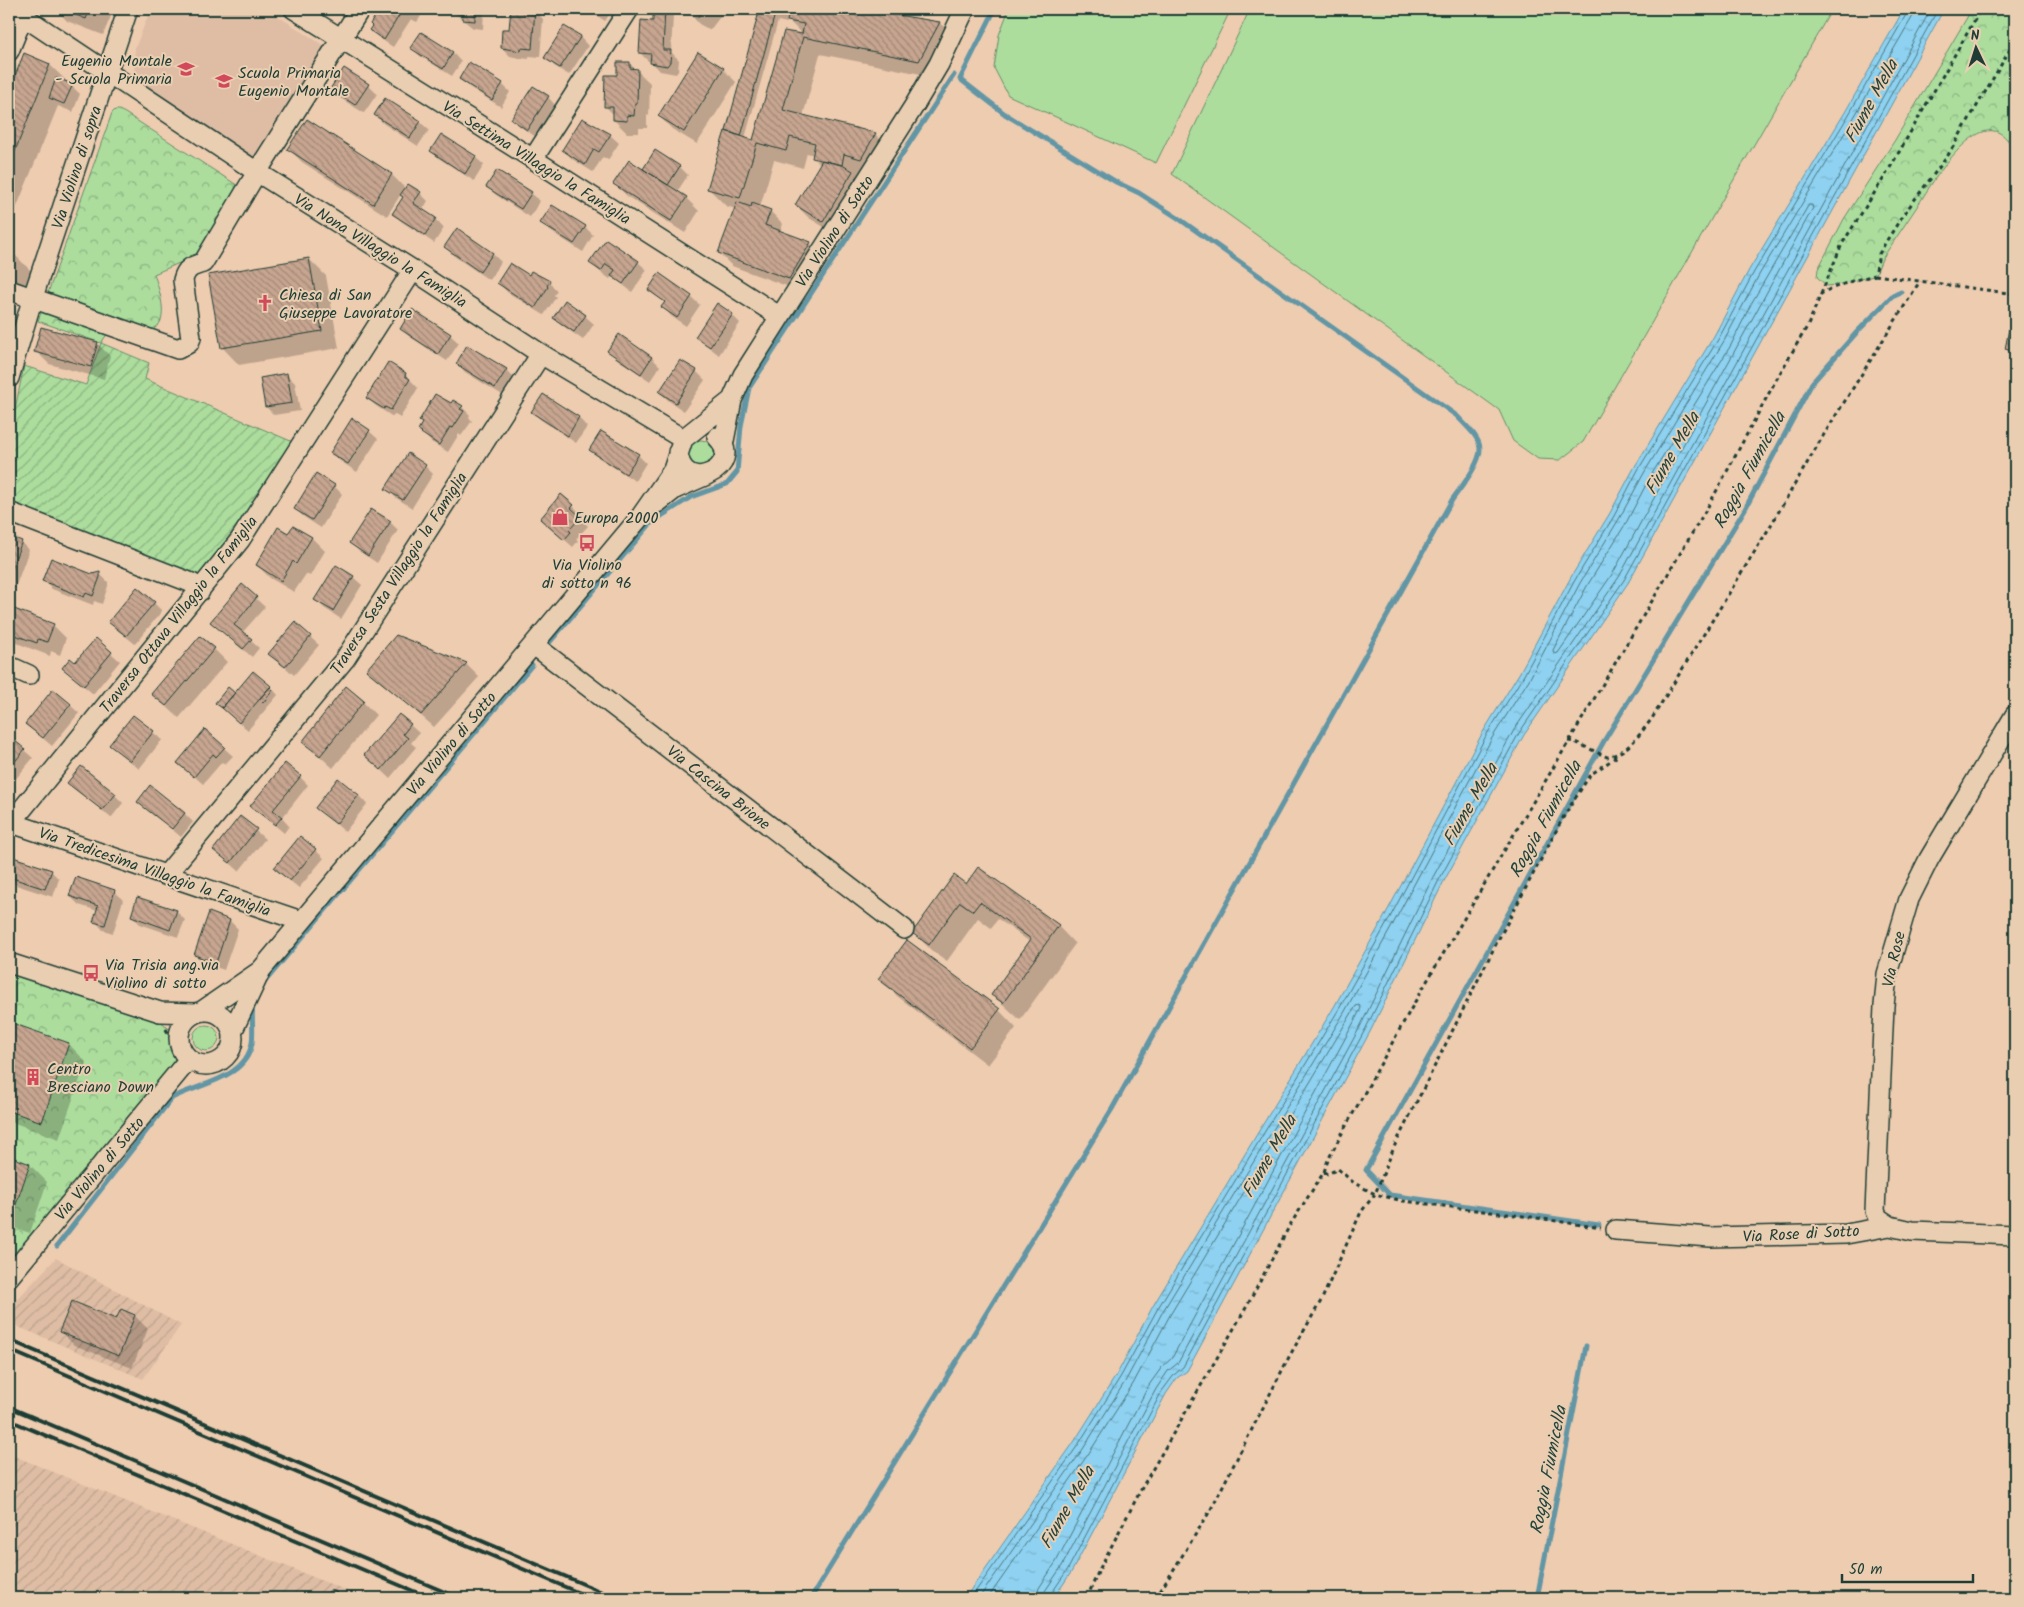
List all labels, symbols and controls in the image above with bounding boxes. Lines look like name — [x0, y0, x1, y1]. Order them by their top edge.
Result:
north arrow — [1952, 22, 2002, 72]
text: N — [1970, 25, 1980, 47]
place label: Eugenio Montale - Scuola Primaria — [55, 49, 172, 92]
water label: Fiume Mella — [1837, 53, 1908, 149]
school or university icon: Eugenio Montale - Scuola Primaria — [176, 59, 196, 79]
place label: Scuola Primaria Eugenio Montale — [238, 61, 349, 104]
school or university icon: Scuola Primaria Eugenio Montale — [214, 71, 234, 91]
street label: Via Settima Villaggio la Famiglia — [437, 95, 635, 232]
street label: Via Violino di sopra — [46, 103, 109, 232]
street label: Via Violino di Sotto — [790, 171, 881, 293]
street label: Via Nona Villaggio la Famiglia — [289, 188, 472, 315]
place label: Chiesa di San Giuseppe Lavoratore — [279, 283, 412, 326]
church icon: Chiesa di San Giuseppe Lavoratore — [255, 293, 275, 313]
water label: Roggia Fiumicella — [1706, 405, 1795, 535]
water label: Fiume Mella — [1638, 406, 1710, 501]
street label: Traversa Sesta Villaggio la Famiglia — [324, 467, 474, 680]
place label: Europa 2000 — [574, 506, 658, 531]
shop icon: Europa 2000 — [550, 507, 570, 527]
street label: Traversa Ottava Villaggio la Famiglia — [94, 511, 264, 719]
bus stop icon: Via Violino di sotto n 96 — [577, 533, 597, 553]
place label: Via Violino di sotto n 96 — [542, 553, 632, 596]
street label: Via Violino di Sotto — [401, 686, 503, 802]
street label: Via Cascina Brione — [661, 740, 775, 837]
water label: Roggia Fiumicella — [1502, 754, 1591, 884]
water label: Fiume Mella — [1436, 757, 1508, 852]
street label: Via Tredicesima Villaggio la Famiglia — [35, 821, 274, 924]
street label: Via Rose — [1876, 929, 1913, 990]
place label: Via Trisia ang.via Violino di sotto — [105, 953, 219, 996]
bus stop icon: Via Trisia ang.via Violino di sotto — [81, 963, 101, 983]
place label: Centro Bresciano Down — [47, 1057, 154, 1100]
building icon: Centro Bresciano Down — [23, 1067, 43, 1087]
water label: Fiume Mella — [1235, 1109, 1307, 1204]
street label: Via Violino di Sotto — [49, 1111, 151, 1227]
street label: Via Rose di Sotto — [1742, 1219, 1860, 1250]
water label: Roggia Fiumicella — [1523, 1402, 1576, 1537]
water label: Fiume Mella — [1033, 1460, 1105, 1555]
scale bar — [1842, 1552, 1973, 1584]
text: 50 m — [1849, 1558, 1883, 1582]

